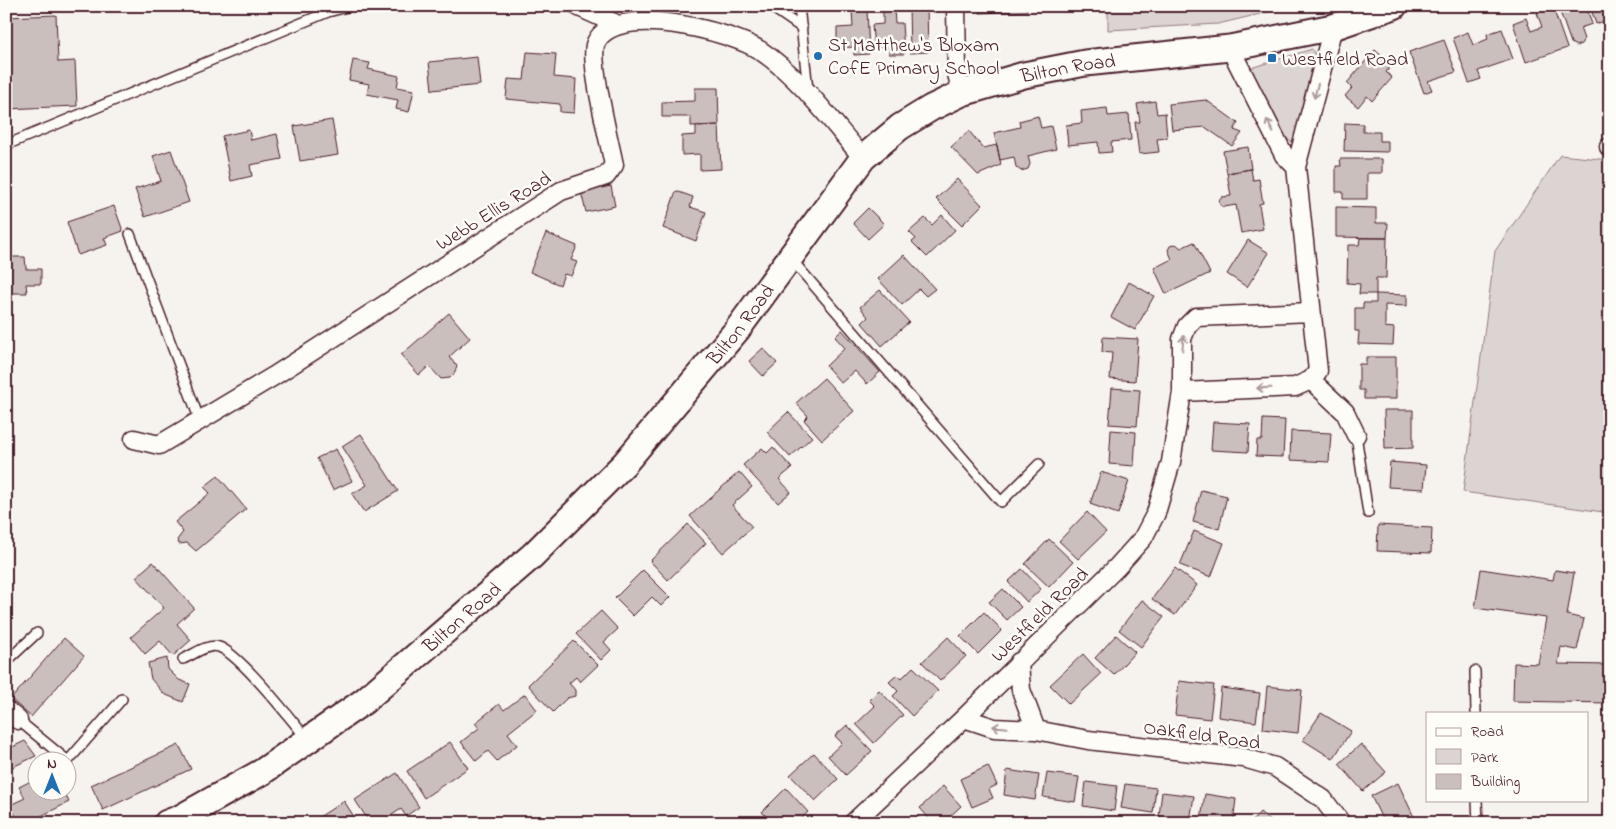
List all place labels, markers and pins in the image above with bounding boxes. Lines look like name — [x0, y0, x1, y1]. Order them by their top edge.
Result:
place label: St Matthew's Bloxam CofE Primary School — [828, 32, 999, 84]
place label: Westfield Road — [1282, 46, 1408, 75]
marker: St Matthew's Bloxam CofE Primary School — [812, 50, 824, 62]
marker: Westfield Road — [1266, 52, 1278, 64]

